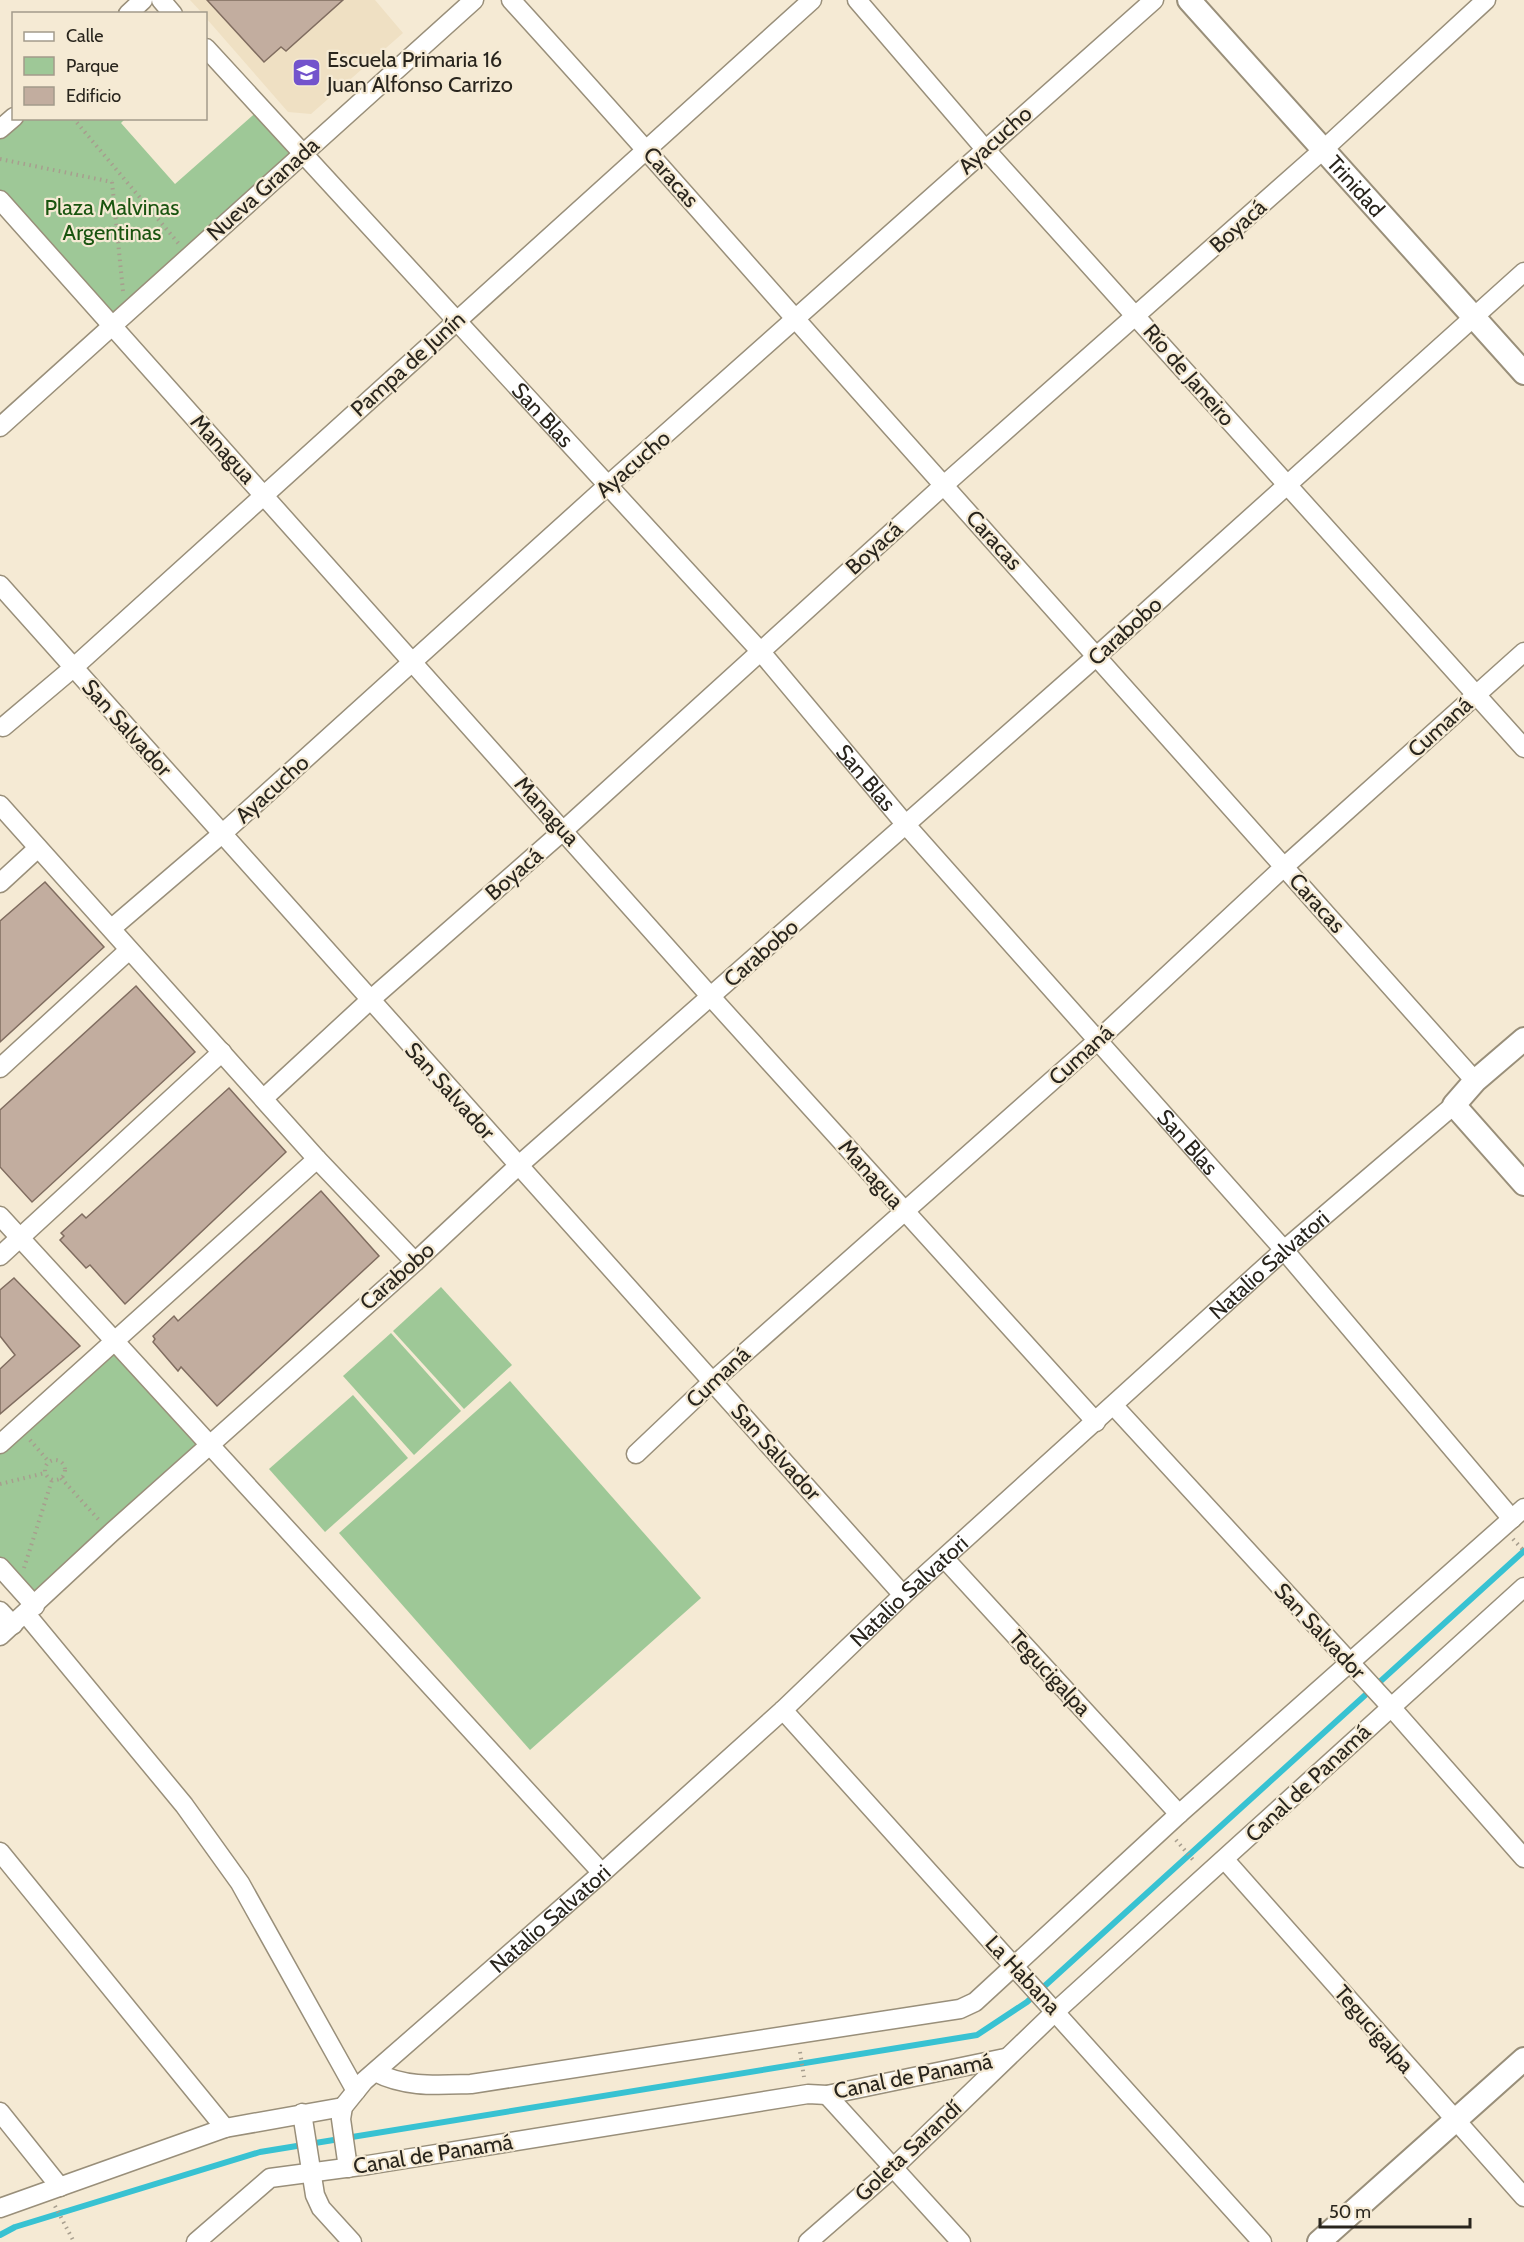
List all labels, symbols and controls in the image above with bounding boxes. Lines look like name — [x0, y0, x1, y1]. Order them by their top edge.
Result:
legend — [12, 12, 207, 120]
text: Calle — [66, 25, 103, 47]
place label: Escuela Primaria 16 Juan Alfonso Carrizo — [326, 46, 513, 98]
text: Parque — [66, 55, 119, 77]
school or university icon: Escuela Primaria 16 Juan Alfonso Carrizo — [290, 56, 322, 88]
text: Edificio — [66, 85, 121, 107]
street label: Ayacucho — [953, 100, 1037, 180]
street label: Nueva Granada — [201, 131, 325, 246]
street label: Caracas — [637, 141, 705, 213]
street label: Trinidad — [1321, 150, 1391, 222]
street label: Boyacá — [1204, 193, 1272, 258]
park label: Plaza Malvinas Argentinas — [45, 194, 179, 246]
street label: Pampa de Junín — [345, 306, 471, 422]
street label: Río de Janeiro — [1137, 319, 1241, 431]
street label: San Blas — [506, 377, 579, 453]
street label: Managua — [185, 409, 261, 490]
street label: Ayacucho — [590, 424, 676, 504]
street label: Caracas — [960, 505, 1028, 575]
street label: Boyacá — [840, 515, 908, 580]
street label: Carabobo — [1082, 591, 1168, 671]
street label: San Salvador — [76, 674, 178, 782]
street label: Cumaná — [1402, 691, 1478, 763]
street label: San Blas — [831, 739, 902, 816]
street label: Ayacucho — [230, 749, 314, 829]
street label: Managua — [509, 771, 585, 852]
street label: Boyacá — [480, 842, 549, 906]
street label: Caracas — [1283, 868, 1351, 938]
street label: Carabobo — [718, 913, 804, 993]
street label: Cumaná — [1043, 1019, 1119, 1091]
street label: San Salvador — [399, 1037, 501, 1145]
street label: San Blas — [1152, 1103, 1224, 1180]
street label: Managua — [833, 1134, 909, 1215]
street label: Natalio Salvatori — [1203, 1204, 1334, 1325]
street label: Carabobo — [354, 1236, 440, 1316]
street label: Cumaná — [680, 1340, 756, 1413]
street label: San Salvador — [725, 1398, 827, 1506]
street label: Natalio Salvatori — [844, 1530, 973, 1652]
street label: San Salvador — [1269, 1577, 1371, 1685]
street label: Tegucigalpa — [1003, 1624, 1097, 1722]
street label: Canal de Panamá — [1240, 1718, 1376, 1848]
street label: Natalio Salvatori — [484, 1859, 616, 1978]
street label: La Habana — [980, 1930, 1067, 2020]
street label: Tegucigalpa — [1328, 1979, 1420, 2079]
street label: Canal de Panamá — [831, 2047, 995, 2105]
street label: Goleta Sarandí — [849, 2095, 967, 2207]
street label: Canal de Panamá — [351, 2128, 515, 2180]
scale bar — [1320, 2191, 1470, 2229]
text: 50 m — [1329, 2201, 1371, 2223]

